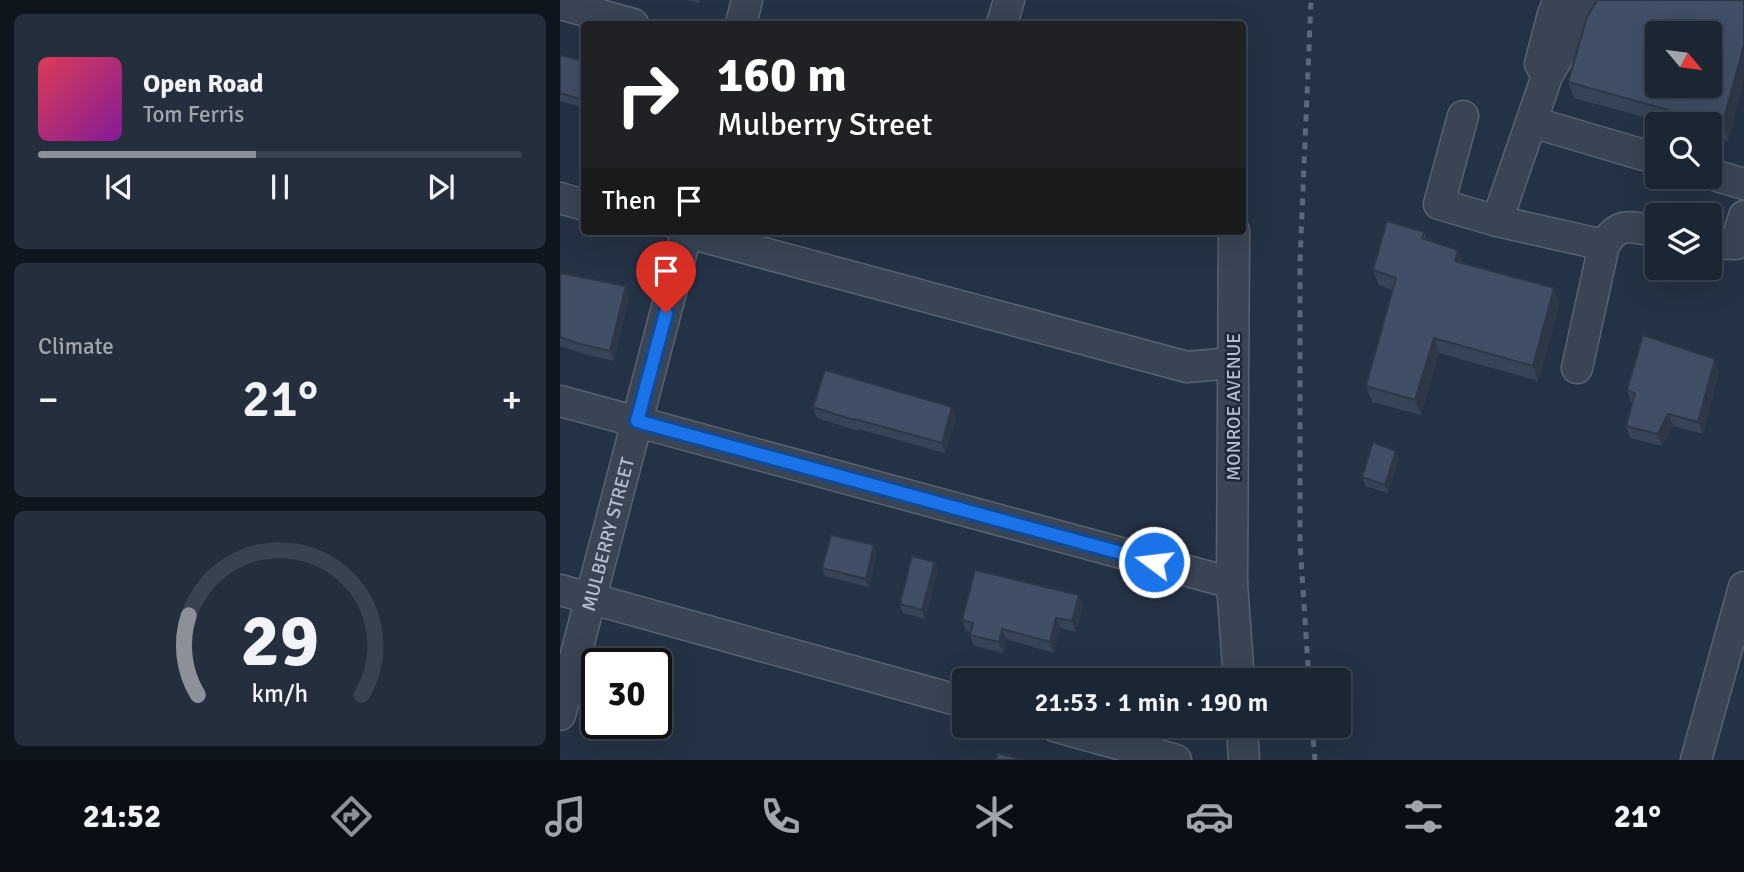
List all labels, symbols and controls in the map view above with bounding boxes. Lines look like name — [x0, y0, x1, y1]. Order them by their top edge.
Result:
north arrow — [1645, 21, 1722, 98]
map controls — [1645, 21, 1722, 280]
text: 160 m — [717, 45, 847, 105]
icon: right — [602, 49, 693, 140]
text: Open Road — [143, 68, 264, 100]
text: Tom Ferris — [143, 100, 244, 129]
text: Mulberry Street — [717, 105, 932, 144]
button: search — [1645, 112, 1722, 189]
icon: previous — [100, 168, 138, 206]
icon: pause — [261, 168, 299, 206]
icon: next — [422, 168, 460, 206]
icon: arrive — [670, 182, 708, 220]
text: Then — [602, 185, 656, 217]
button: layers — [1645, 203, 1722, 280]
pin — [636, 241, 696, 313]
icon: arrive — [647, 252, 685, 290]
text: Climate — [38, 332, 114, 361]
street label: MONROE AVENUE — [1222, 333, 1246, 481]
text: 21° — [242, 367, 318, 431]
text: − — [38, 376, 59, 423]
text: + — [501, 376, 522, 423]
street label: MULBERRY STREET — [577, 454, 640, 614]
position arrow — [1117, 525, 1191, 599]
text: 29 — [241, 597, 319, 686]
speed limit sign: 30 — [581, 648, 672, 739]
text: km/h — [252, 677, 308, 708]
text: 21:53 · 1 min · 190 m — [1035, 687, 1268, 719]
icon: directions — [327, 792, 376, 841]
icon: music — [541, 792, 590, 841]
icon: phone — [756, 792, 805, 841]
icon: climate — [970, 792, 1019, 841]
icon: car — [1185, 792, 1234, 841]
icon: filters — [1399, 792, 1448, 841]
text: 21:52 — [83, 797, 161, 836]
text: 21° — [1614, 797, 1661, 836]

